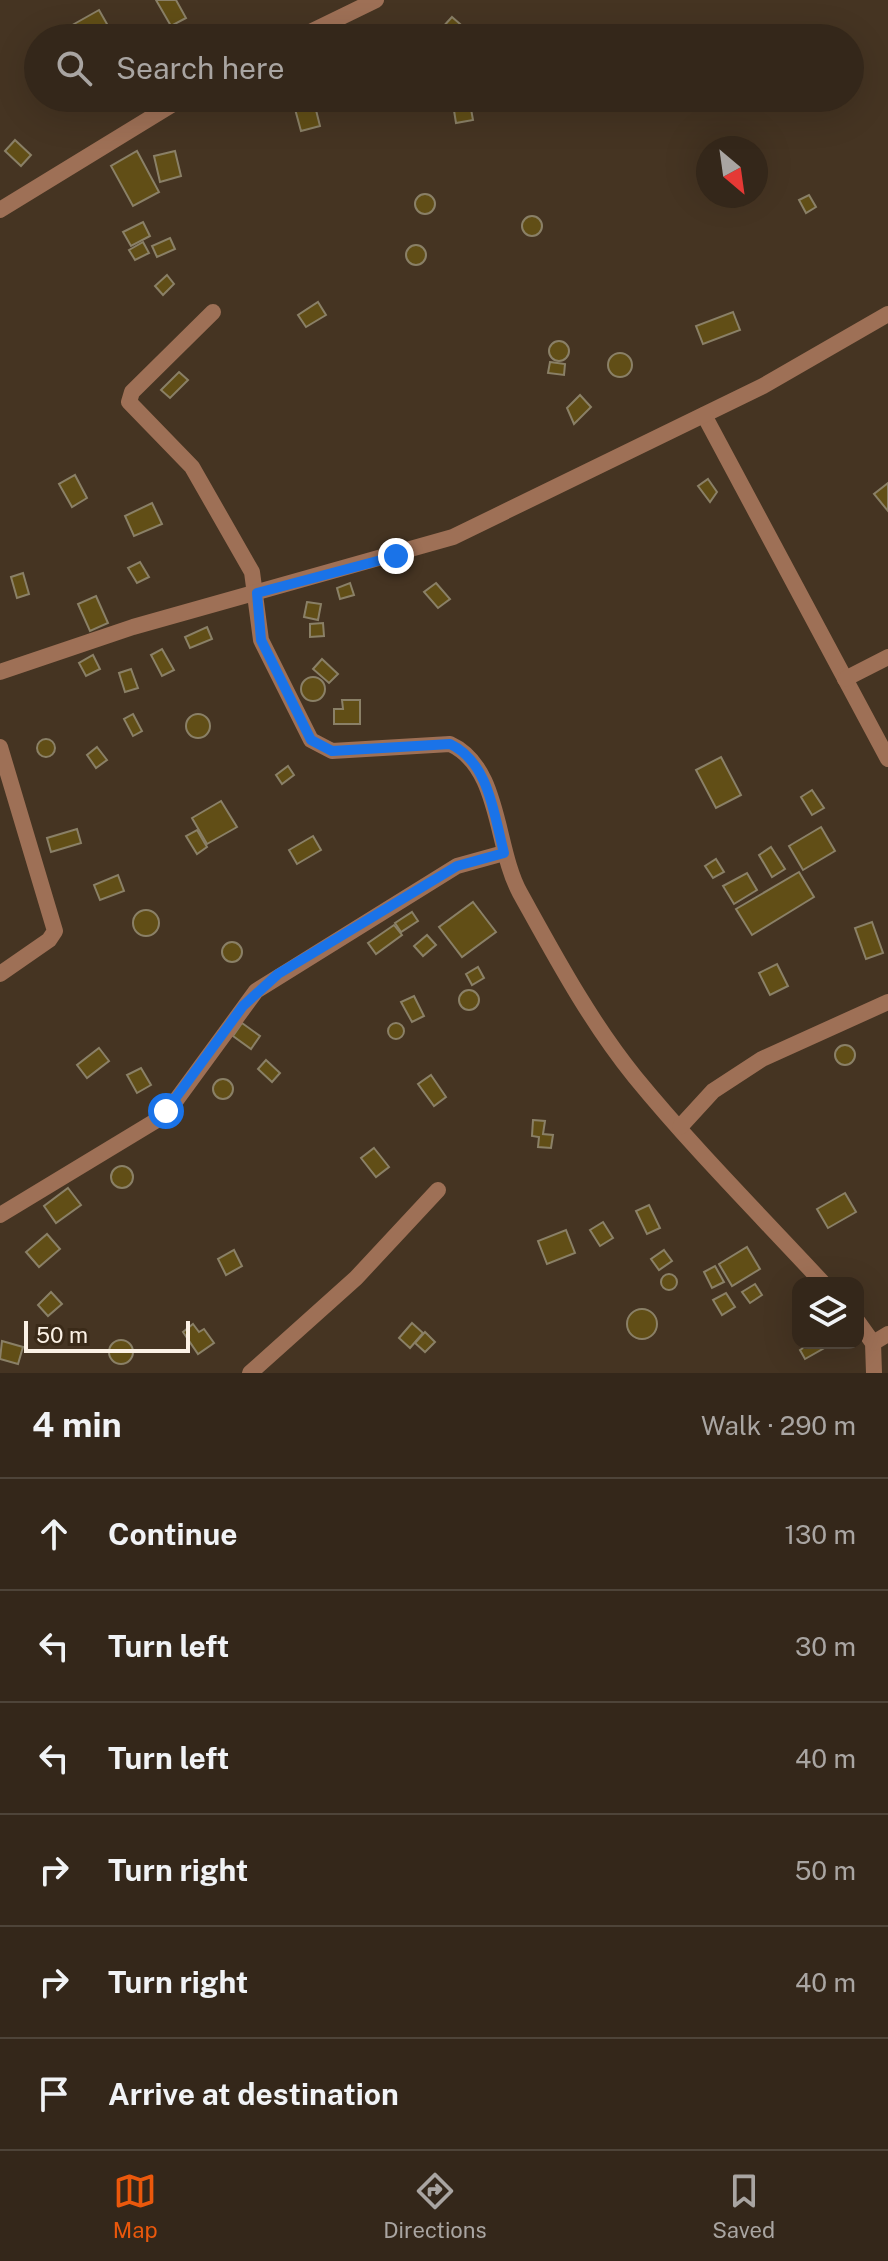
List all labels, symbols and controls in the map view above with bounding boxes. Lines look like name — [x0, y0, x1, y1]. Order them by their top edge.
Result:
search box — [24, 24, 864, 112]
icon: search — [52, 46, 96, 90]
text: Search here — [116, 50, 284, 86]
north arrow — [696, 136, 768, 208]
route end — [378, 538, 414, 574]
route start — [148, 1093, 184, 1129]
map controls — [792, 1277, 864, 1349]
button: layers — [792, 1277, 864, 1349]
scale bar — [24, 1317, 190, 1353]
text: 50 m — [36, 1322, 88, 1348]
text: 4 min — [32, 1405, 122, 1445]
text: Walk · 290 m — [701, 1410, 856, 1441]
icon: ahead — [32, 1512, 76, 1556]
text: Continue — [108, 1516, 238, 1552]
text: 130 m — [784, 1519, 856, 1550]
icon: left — [32, 1624, 76, 1668]
text: Turn left — [108, 1628, 229, 1664]
text: 30 m — [795, 1631, 856, 1662]
icon: left — [32, 1736, 76, 1780]
text: Turn left — [108, 1740, 229, 1776]
text: 40 m — [795, 1743, 856, 1774]
icon: right — [32, 1848, 76, 1892]
text: Turn right — [108, 1852, 248, 1888]
text: 50 m — [795, 1855, 856, 1886]
icon: right — [32, 1960, 76, 2004]
text: Turn right — [108, 1964, 248, 2000]
text: 40 m — [795, 1967, 856, 1998]
icon: arrive — [32, 2072, 76, 2116]
text: Arrive at destination — [108, 2076, 399, 2112]
tab: Map — [113, 2169, 158, 2243]
tab: Directions — [383, 2169, 487, 2243]
tab: Saved — [712, 2169, 775, 2243]

